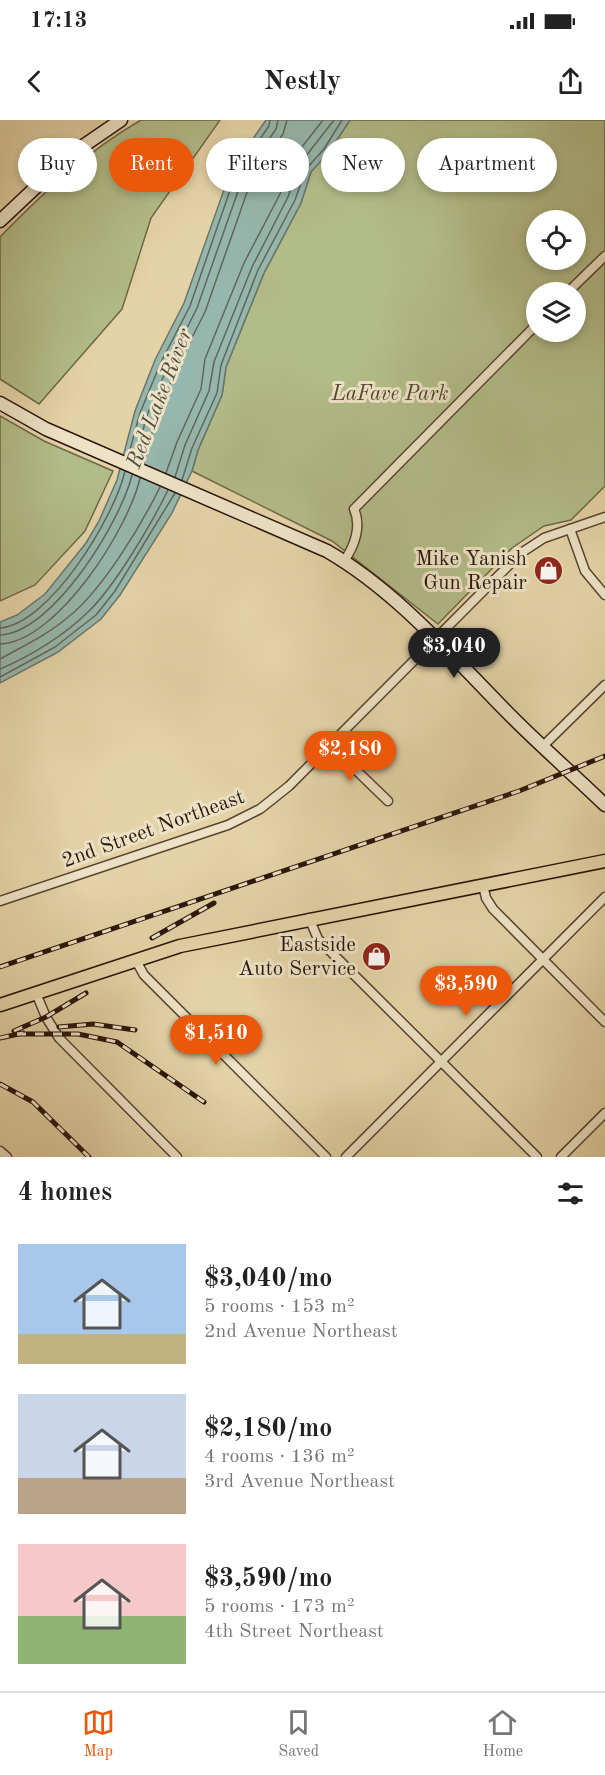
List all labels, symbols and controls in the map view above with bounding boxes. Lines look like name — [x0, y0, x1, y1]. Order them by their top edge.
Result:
text: 17:13 — [30, 10, 87, 32]
icon: back — [18, 65, 51, 98]
icon: share — [554, 65, 587, 98]
text: Nestly — [264, 68, 341, 95]
chip: Buy — [18, 138, 97, 192]
chip: Rent — [109, 138, 194, 192]
chip: Filters — [206, 138, 309, 192]
chip: New — [321, 138, 405, 192]
chip: Apartment — [417, 138, 557, 192]
map controls — [526, 210, 586, 342]
button: locate — [526, 210, 586, 270]
button: layers — [526, 282, 586, 342]
water label: Red Lake River — [123, 325, 197, 472]
park label: LaFave Park — [330, 384, 449, 405]
place label: Mike Yanish Gun Repair — [415, 549, 527, 594]
shop icon: Mike Yanish Gun Repair — [532, 554, 564, 586]
pin: $3,040 — [405, 628, 503, 679]
text: $3,040 — [422, 637, 486, 657]
pin: $2,180 — [301, 731, 399, 782]
text: $2,180 — [318, 740, 382, 760]
street label: 2nd Street Northeast — [60, 787, 247, 872]
place label: Eastside Auto Service — [238, 935, 356, 980]
shop icon: Eastside Auto Service — [361, 940, 393, 972]
pin: $3,590 — [417, 966, 515, 1017]
text: $3,590 — [434, 975, 498, 995]
pin: $1,510 — [167, 1015, 265, 1066]
text: $1,510 — [184, 1024, 248, 1044]
icon: filters — [554, 1177, 587, 1210]
text: 4 homes — [18, 1180, 112, 1206]
text: $3,040/mo — [204, 1266, 332, 1292]
icon: home — [66, 1268, 138, 1340]
text: 5 rooms · 153 m² — [204, 1297, 354, 1317]
text: 2nd Avenue Northeast — [204, 1322, 398, 1342]
text: $2,180/mo — [204, 1416, 332, 1442]
icon: home — [66, 1418, 138, 1490]
text: 4 rooms · 136 m² — [204, 1447, 354, 1467]
text: 3rd Avenue Northeast — [204, 1472, 395, 1492]
text: $3,590/mo — [204, 1566, 332, 1592]
icon: home — [66, 1568, 138, 1640]
text: 5 rooms · 173 m² — [204, 1597, 354, 1617]
text: 4th Street Northeast — [204, 1622, 384, 1642]
tab: Map — [82, 1706, 115, 1762]
tab: Saved — [278, 1706, 319, 1762]
tab: Home — [483, 1706, 523, 1762]

